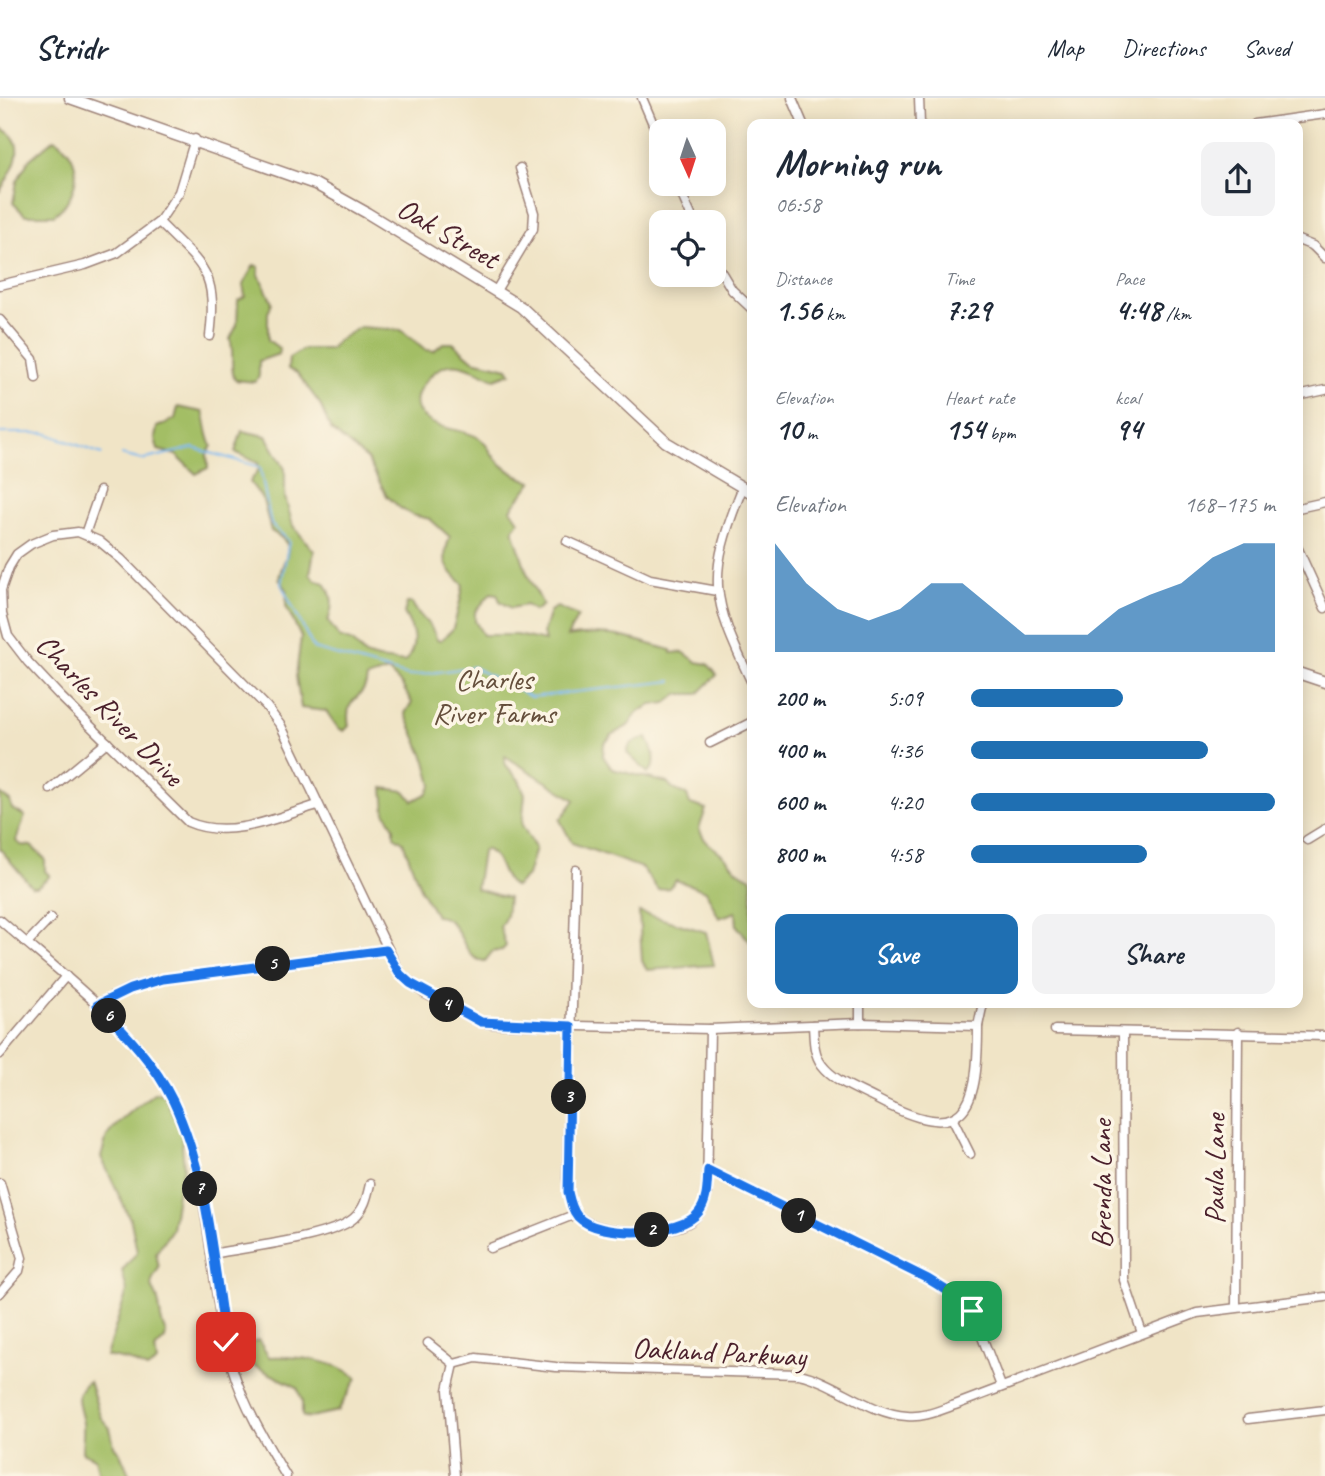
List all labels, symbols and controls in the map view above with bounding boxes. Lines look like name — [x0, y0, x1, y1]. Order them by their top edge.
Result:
text: Stridr — [35, 27, 106, 69]
text: Map — [1047, 33, 1084, 63]
text: Directions — [1122, 33, 1205, 63]
text: Saved — [1243, 33, 1290, 63]
north arrow — [649, 119, 726, 196]
map controls — [649, 119, 726, 287]
text: Morning run — [775, 140, 941, 187]
button: share — [1201, 142, 1275, 216]
street label: Oak Street — [390, 189, 508, 279]
text: 06:58 — [775, 190, 821, 219]
button: locate — [649, 210, 726, 287]
text: Distance — [775, 267, 832, 291]
text: Time — [945, 267, 974, 291]
text: Pace — [1115, 267, 1144, 291]
text: 1.56 — [775, 291, 822, 329]
text: 7:29 — [945, 291, 991, 329]
text: 4:48 — [1115, 291, 1161, 329]
text: km — [822, 302, 845, 326]
text: /km — [1161, 302, 1191, 326]
text: Elevation — [775, 386, 833, 410]
text: Heart rate — [945, 386, 1014, 410]
text: kcal — [1115, 386, 1140, 410]
text: 10 — [775, 410, 802, 448]
text: 154 — [945, 410, 985, 448]
text: 94 — [1115, 410, 1142, 448]
text: m — [802, 421, 817, 445]
text: bpm — [985, 421, 1016, 445]
text: Elevation — [775, 490, 846, 519]
text: 168–175 m — [1184, 490, 1275, 519]
street label: Charles River Drive — [28, 626, 194, 796]
park label: Charles River Farms — [433, 660, 558, 732]
text: 200 m — [775, 684, 825, 713]
text: 5:09 — [887, 684, 923, 713]
text: 400 m — [775, 736, 825, 765]
text: 4:36 — [887, 736, 923, 765]
text: 600 m — [775, 788, 825, 817]
text: 4:20 — [887, 788, 923, 817]
text: 800 m — [775, 840, 825, 869]
text: 4:58 — [887, 840, 923, 869]
button: Save — [775, 914, 1018, 994]
button: Share — [1032, 914, 1275, 994]
pin: 5 — [256, 946, 290, 982]
text: 5 — [268, 951, 277, 975]
pin: 4 — [430, 988, 464, 1023]
text: 4 — [442, 992, 451, 1016]
pin: 6 — [92, 998, 126, 1034]
text: 6 — [104, 1003, 113, 1027]
pin: 3 — [552, 1080, 586, 1114]
text: 3 — [564, 1084, 573, 1108]
street label: Paula Lane — [1195, 1111, 1233, 1224]
street label: Brenda Lane — [1082, 1117, 1120, 1249]
pin: 7 — [182, 1172, 218, 1206]
text: 7 — [195, 1176, 204, 1200]
pin: 1 — [782, 1198, 816, 1234]
text: 1 — [794, 1203, 803, 1227]
pin: 2 — [634, 1212, 670, 1248]
text: 2 — [647, 1217, 656, 1241]
pin — [942, 1281, 1002, 1341]
icon: arrive — [953, 1292, 991, 1330]
pin — [196, 1312, 256, 1372]
icon: check — [207, 1323, 245, 1361]
street label: Oakland Parkway — [631, 1328, 809, 1376]

